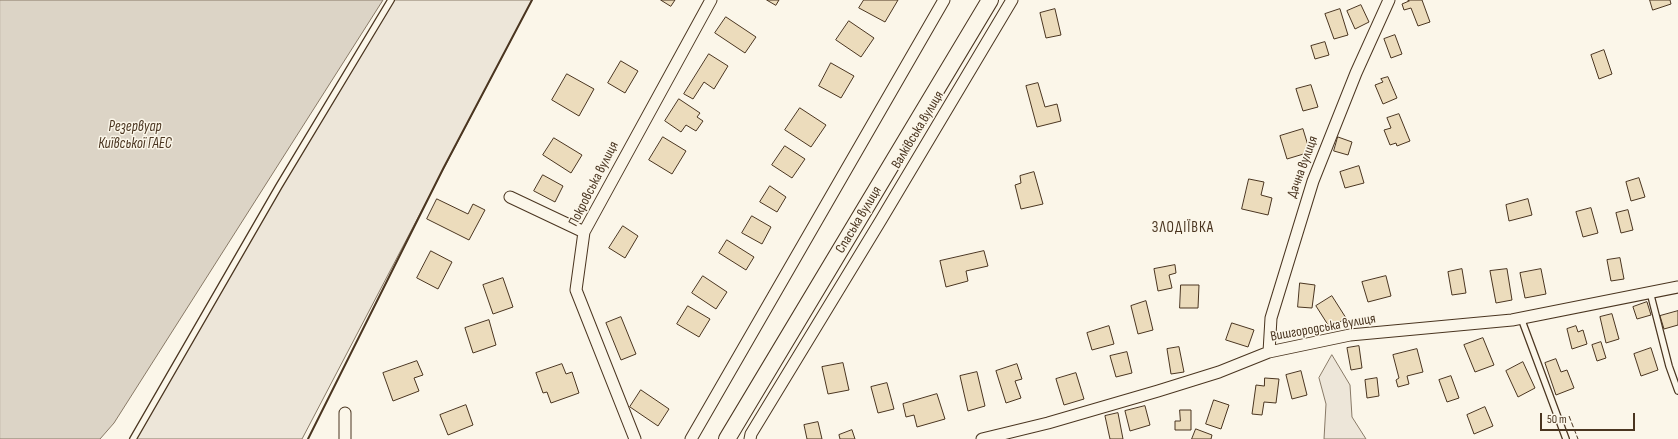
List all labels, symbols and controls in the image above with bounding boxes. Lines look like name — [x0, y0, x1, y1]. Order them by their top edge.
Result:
street label: Валківська вулиця — [888, 88, 948, 172]
water label: Резервуар Київської ГАЕС — [98, 118, 172, 153]
street label: Дачна вулиця — [1284, 134, 1322, 200]
street label: Покровська вулиця — [565, 139, 623, 229]
street label: Спаська вулиця — [832, 183, 886, 257]
district label: ЗЛОДІЇВКА — [1152, 219, 1214, 237]
street label: Вишгородська вулиця — [1269, 310, 1377, 346]
scale bar — [1542, 405, 1637, 431]
text: 50 m — [1547, 412, 1567, 427]

